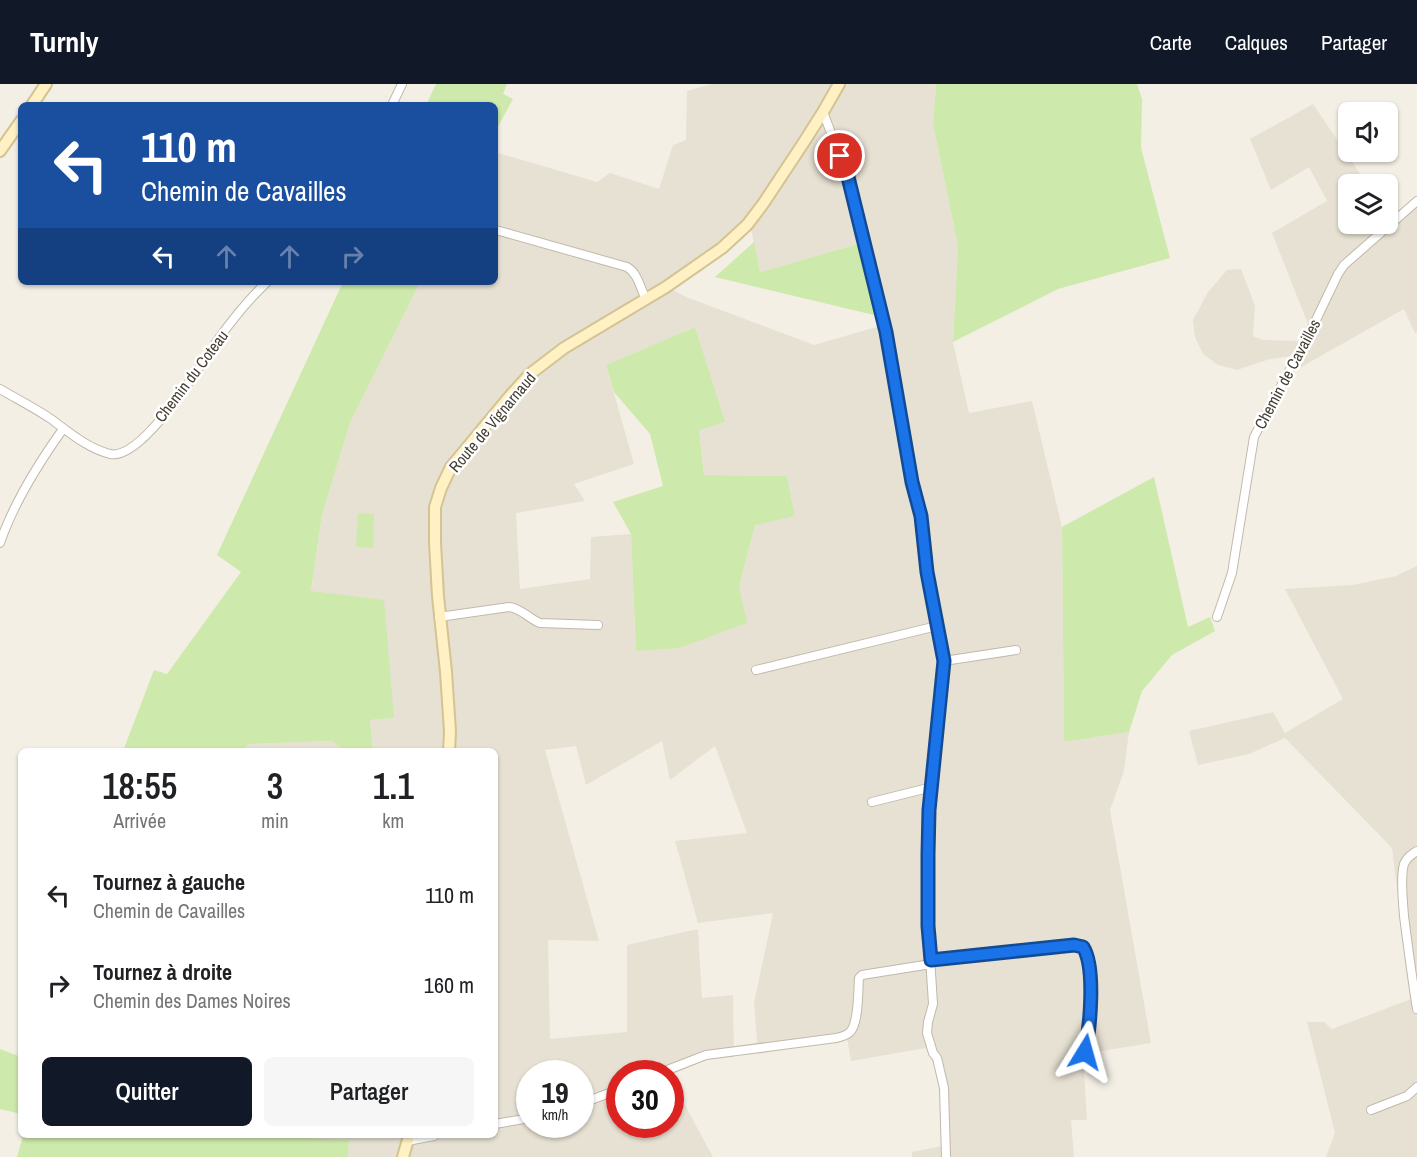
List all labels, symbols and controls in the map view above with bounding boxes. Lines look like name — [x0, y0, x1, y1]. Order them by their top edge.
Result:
text: Turnly — [30, 23, 99, 61]
text: Carte — [1150, 28, 1192, 57]
text: Calques — [1225, 28, 1288, 57]
text: Partager — [1321, 28, 1387, 57]
map controls — [1338, 102, 1398, 234]
button: sound — [1338, 102, 1398, 162]
text: 110 m — [141, 119, 237, 175]
icon: left — [42, 126, 120, 204]
pin — [814, 130, 865, 181]
icon: arrive — [823, 139, 856, 172]
text: Chemin de Cavailles — [141, 173, 347, 209]
button: layers — [1338, 174, 1398, 234]
icon: left — [147, 240, 180, 273]
icon: ahead — [210, 240, 243, 273]
icon: ahead — [273, 240, 306, 273]
icon: right — [336, 240, 369, 273]
street label: Chemin de Cavailles — [1249, 315, 1325, 433]
street label: Chemin du Coteau — [149, 325, 233, 427]
street label: Route de Vignarnaud — [444, 367, 540, 477]
text: 18:55 — [102, 762, 177, 810]
text: 3 — [267, 762, 283, 810]
text: 1.1 — [373, 762, 414, 810]
text: Arrivée — [113, 807, 166, 834]
text: min — [261, 807, 289, 834]
text: km — [382, 807, 404, 834]
text: Tournez à gauche — [93, 867, 245, 897]
icon: left — [42, 879, 75, 912]
text: 110 m — [425, 880, 474, 910]
text: Chemin de Cavailles — [93, 897, 245, 924]
text: Tournez à droite — [93, 957, 232, 987]
icon: right — [42, 969, 75, 1002]
text: 160 m — [424, 970, 474, 1000]
text: Chemin des Dames Noires — [93, 987, 291, 1014]
position arrow — [1053, 1020, 1117, 1084]
button: Quitter — [42, 1057, 252, 1126]
button: Partager — [264, 1057, 474, 1126]
speed limit sign: 30 — [606, 1060, 684, 1138]
text: 19 — [541, 1072, 569, 1112]
text: km/h — [542, 1104, 568, 1125]

